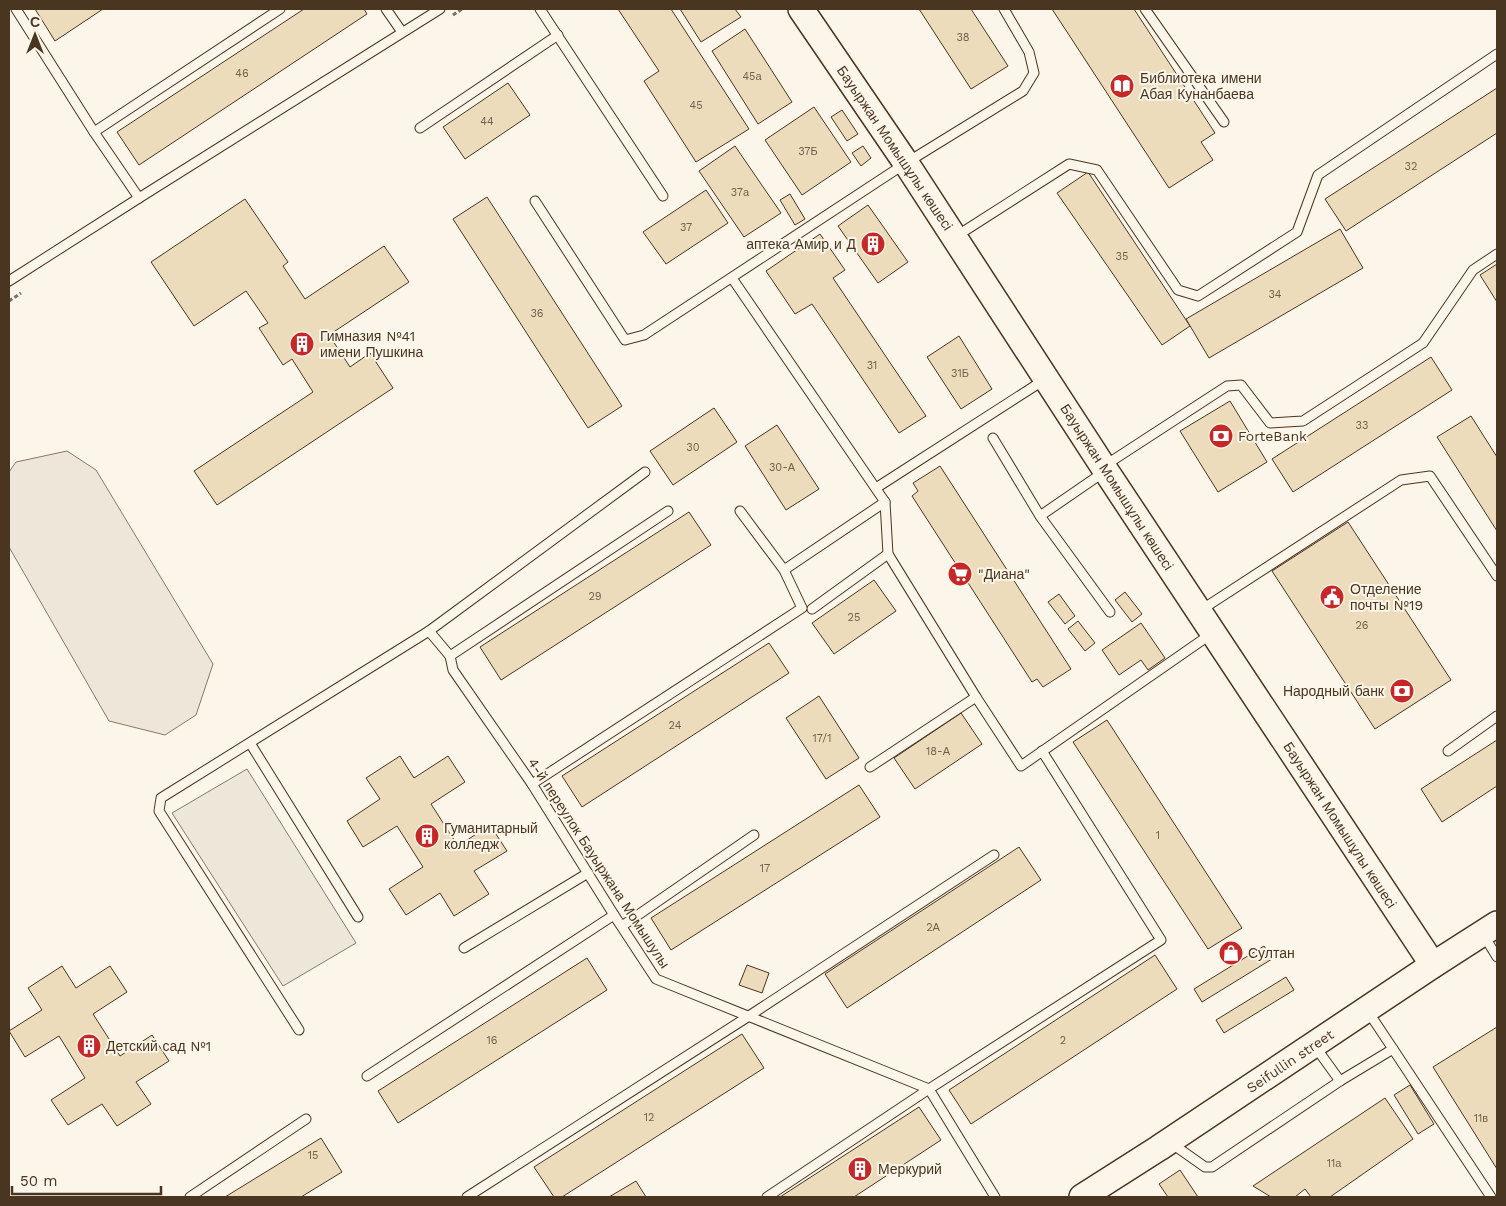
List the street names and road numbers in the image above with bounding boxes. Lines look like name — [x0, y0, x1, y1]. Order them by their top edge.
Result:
street label: Бауыржан Момышұлы көшесі — [834, 63, 956, 233]
street label: Бауыржан Момышұлы көшесі — [1057, 401, 1177, 573]
street label: Бауыржан Момышұлы көшесі — [1280, 739, 1400, 911]
street label: 4-й переулок Бауыржана Момышулы — [525, 755, 673, 971]
street label: Seifullin street — [1244, 1026, 1337, 1096]

